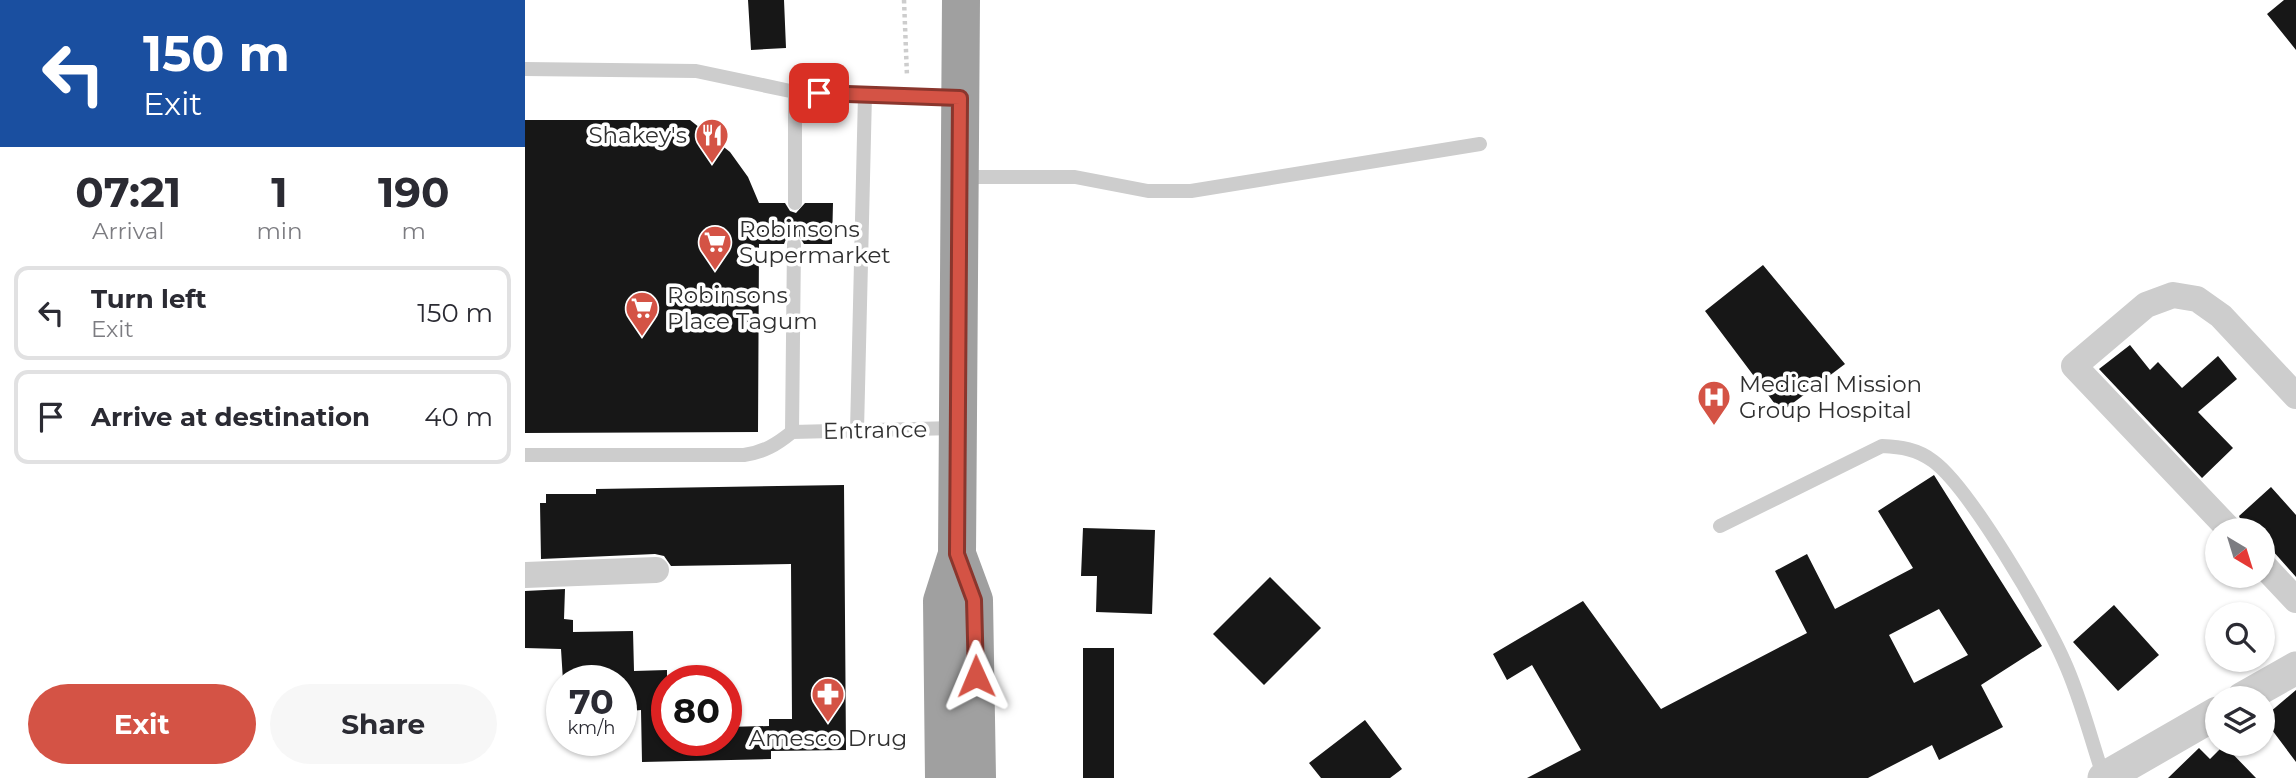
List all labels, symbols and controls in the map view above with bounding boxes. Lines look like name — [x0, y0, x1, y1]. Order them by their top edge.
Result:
text: 150 m — [143, 24, 290, 83]
icon: left — [28, 28, 119, 119]
pin — [789, 63, 849, 123]
icon: arrive — [800, 74, 838, 112]
text: Exit — [143, 84, 202, 123]
restaurant icon: Shakey's — [693, 116, 731, 165]
place label: Shakey's — [588, 121, 687, 149]
text: 07:21 — [75, 166, 181, 218]
text: 1 — [271, 166, 288, 218]
text: 190 — [378, 166, 450, 218]
place label: Robinsons Supermarket — [739, 215, 891, 269]
text: Arrival — [92, 217, 165, 245]
text: min — [256, 217, 303, 245]
text: m — [402, 217, 426, 245]
supermarket icon: Robinsons Supermarket — [696, 223, 734, 272]
place label: Robinsons Place Tagum — [667, 281, 818, 335]
text: Turn left — [91, 283, 207, 315]
supermarket icon: Robinsons Place Tagum — [623, 289, 661, 338]
icon: left — [32, 294, 70, 332]
text: 150 m — [417, 297, 493, 329]
text: Exit — [91, 315, 134, 343]
place label: Medical Mission Group Hospital — [1739, 370, 1922, 424]
hospital icon: Medical Mission Group Hospital — [1695, 378, 1733, 427]
icon: arrive — [32, 398, 70, 436]
text: Arrive at destination — [91, 401, 370, 433]
text: 40 m — [424, 401, 493, 433]
street label: Entrance — [823, 415, 927, 445]
north arrow — [2205, 518, 2275, 588]
map controls — [2205, 518, 2275, 756]
button: search — [2205, 602, 2275, 672]
position arrow — [939, 639, 1013, 713]
speed limit sign: 80 — [651, 665, 742, 756]
pharmacy icon: Amesco Drug — [809, 675, 847, 724]
text: 70 — [569, 680, 614, 723]
button: Exit — [28, 684, 256, 764]
button: Share — [270, 684, 497, 764]
button: layers — [2205, 686, 2275, 756]
text: km/h — [567, 717, 616, 739]
place label: Amesco Drug — [749, 724, 907, 752]

